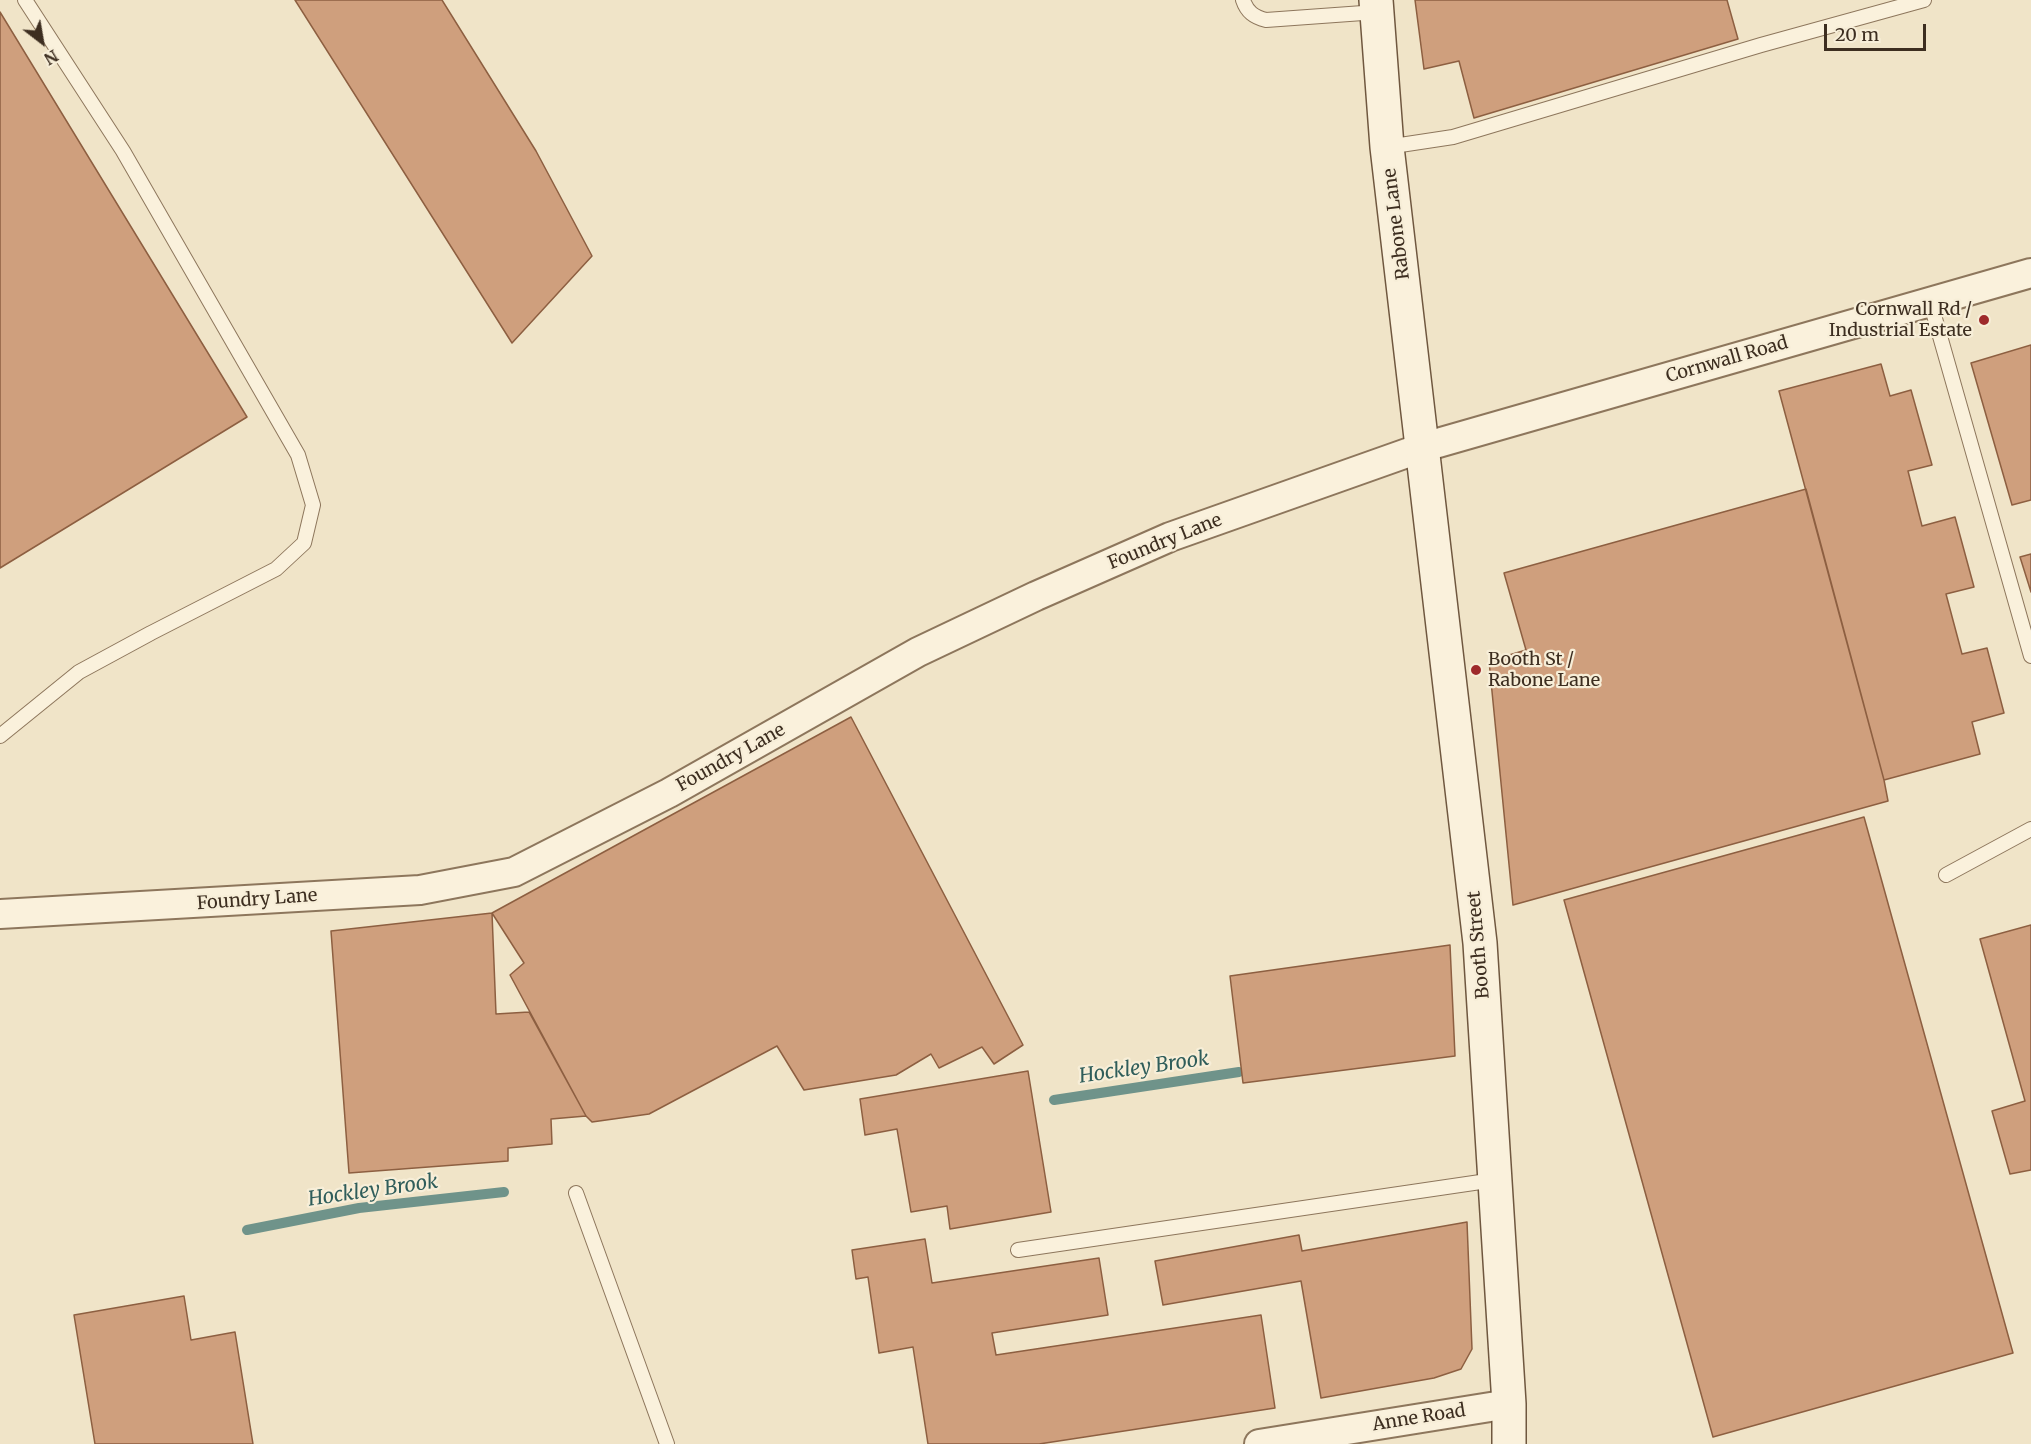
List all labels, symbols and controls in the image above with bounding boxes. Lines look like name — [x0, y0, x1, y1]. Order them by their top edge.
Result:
north arrow — [12, 12, 72, 72]
scale bar — [1827, 12, 1929, 50]
text: 20 m — [1835, 23, 1879, 46]
text: N — [41, 46, 62, 69]
street label: Rabone Lane — [1379, 167, 1415, 281]
place label: Cornwall Rd / Industrial Estate — [1829, 299, 1972, 342]
marker: Cornwall Rd / Industrial Estate — [1977, 313, 1991, 327]
street label: Cornwall Road — [1664, 332, 1790, 388]
street label: Foundry Lane — [1105, 509, 1225, 575]
place label: Booth St / Rabone Lane — [1488, 649, 1600, 692]
marker: Booth St / Rabone Lane — [1469, 663, 1483, 677]
street label: Foundry Lane — [673, 719, 789, 797]
street label: Foundry Lane — [196, 885, 318, 915]
street label: Booth Street — [1464, 890, 1494, 1000]
water label: Hockley Brook — [1078, 1047, 1210, 1089]
water label: Hockley Brook — [307, 1170, 439, 1212]
street label: Anne Road — [1371, 1400, 1467, 1436]

